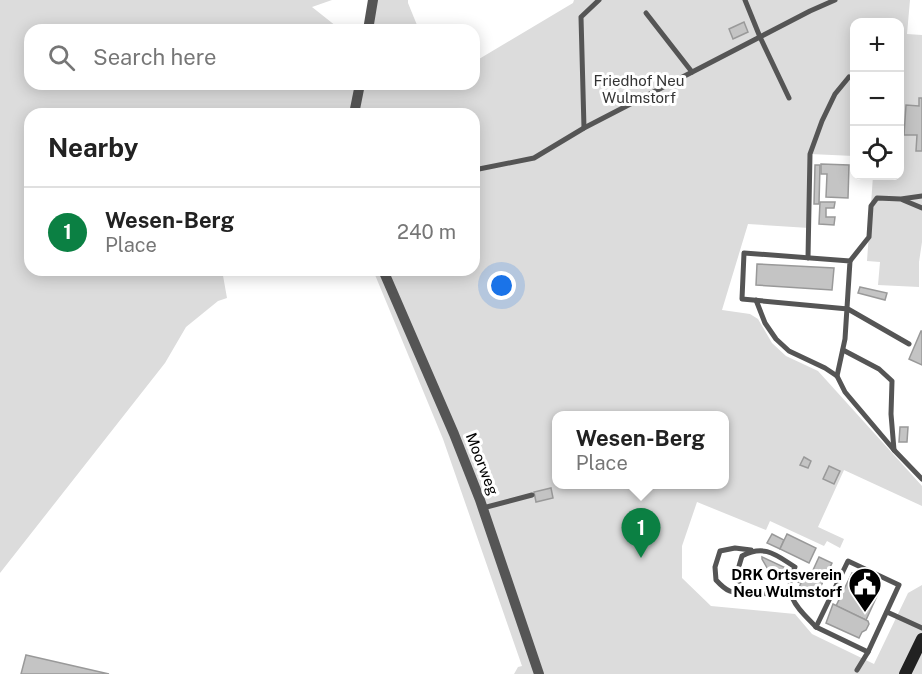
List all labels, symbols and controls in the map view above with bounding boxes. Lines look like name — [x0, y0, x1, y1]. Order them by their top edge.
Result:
map controls — [850, 18, 904, 180]
button: + — [850, 18, 904, 72]
search box — [24, 24, 480, 90]
icon: search — [45, 41, 78, 74]
text: Search here — [93, 44, 217, 70]
park label: Friedhof Neu Wulmstorf — [594, 72, 684, 106]
button: − — [850, 72, 904, 126]
button: locate — [850, 126, 904, 180]
text: Nearby — [48, 132, 138, 163]
text: Wesen-Berg — [105, 207, 234, 233]
text: 1 — [63, 220, 72, 244]
text: 240 m — [397, 220, 456, 244]
text: Place — [105, 233, 157, 257]
your location — [487, 271, 516, 300]
popup — [552, 411, 729, 489]
text: Wesen-Berg — [576, 425, 705, 451]
street label: Moorweg — [463, 430, 502, 497]
text: Place — [576, 451, 628, 475]
pin: 1 — [622, 508, 660, 558]
place label: DRK Ortsverein Neu Wulmstorf — [731, 566, 842, 600]
public building icon: DRK Ortsverein Neu Wulmstorf — [847, 566, 883, 613]

